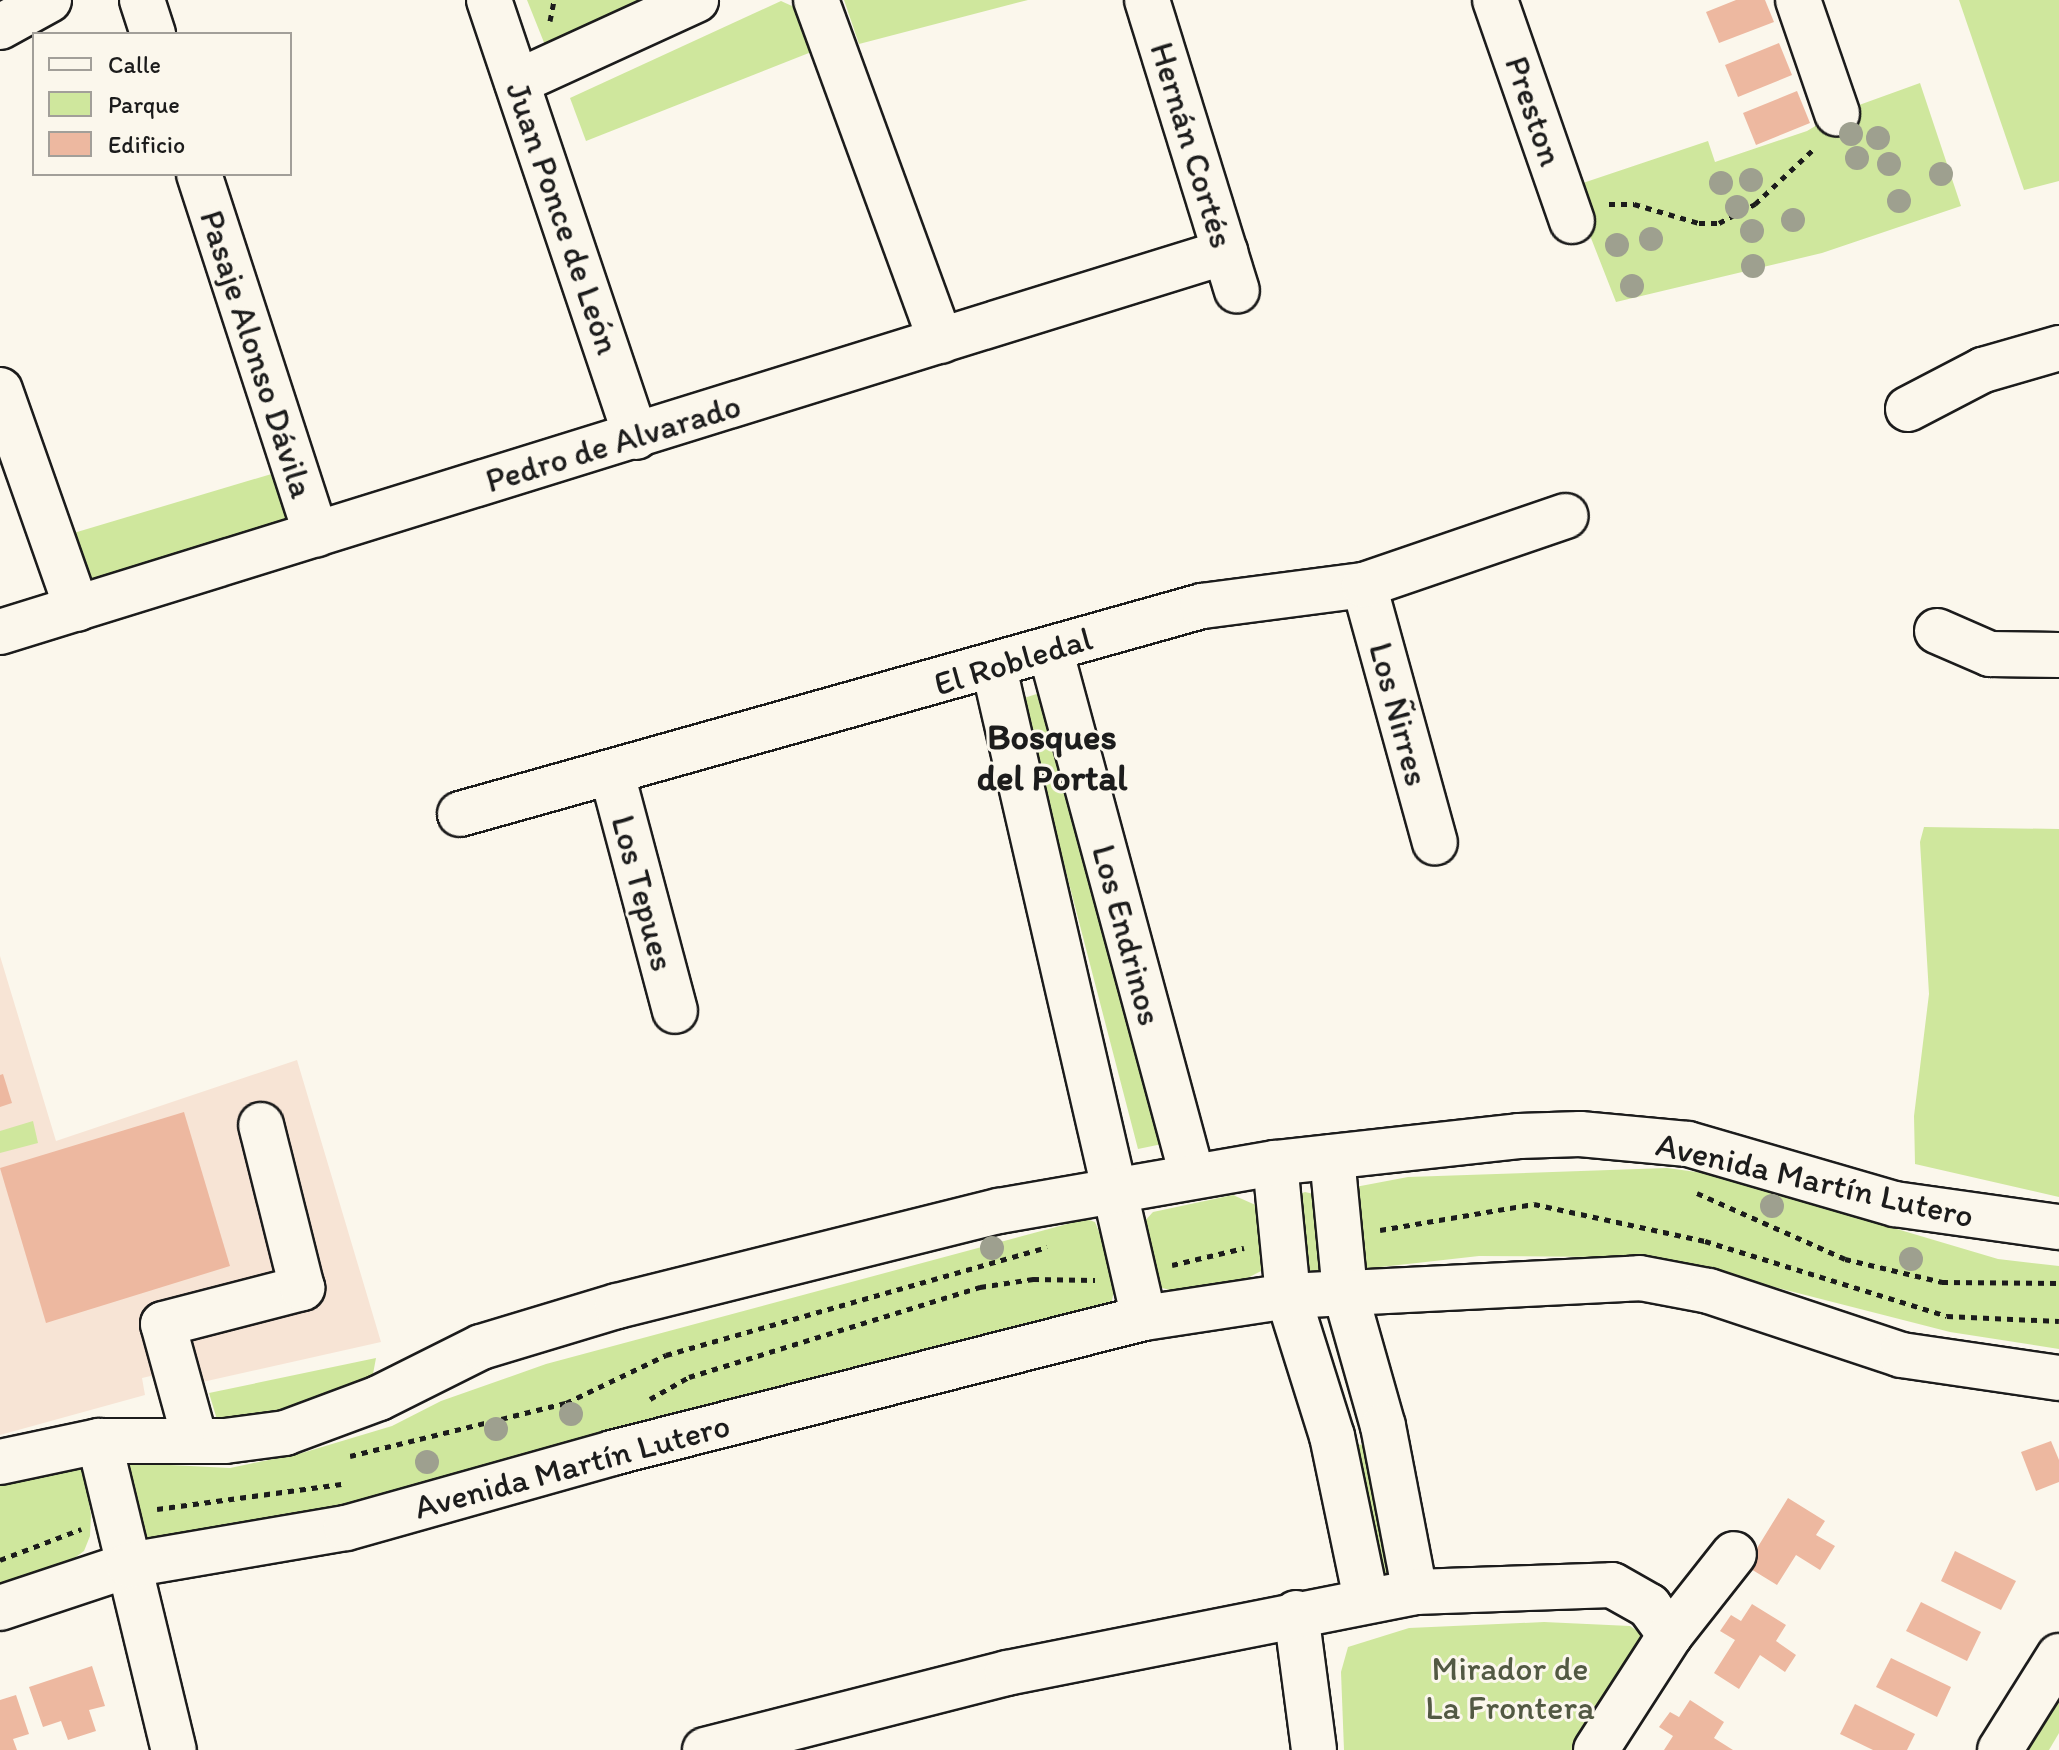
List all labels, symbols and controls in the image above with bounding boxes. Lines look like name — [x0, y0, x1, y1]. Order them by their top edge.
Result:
legend — [32, 32, 292, 176]
street label: Hernán Cortés — [1141, 37, 1243, 253]
text: Calle — [108, 50, 161, 79]
street label: Preston — [1496, 51, 1572, 171]
street label: Juan Ponce de León — [497, 76, 629, 360]
text: Parque — [108, 90, 180, 119]
text: Edificio — [108, 130, 185, 159]
street label: Pasaje Alonso Dávila — [192, 206, 322, 502]
street label: Pedro de Alvarado — [480, 385, 746, 501]
street label: El Robledal — [929, 618, 1097, 704]
street label: Los Ñirres — [1360, 638, 1438, 790]
district label: Bosques del Portal — [978, 714, 1126, 799]
street label: Los Tepues — [603, 812, 683, 974]
street label: Los Endrinos — [1083, 839, 1171, 1031]
street label: Avenida Martín Lutero — [1652, 1124, 1978, 1236]
street label: Avenida Martín Lutero — [410, 1404, 734, 1528]
park label: Mirador de La Frontera — [1426, 1648, 1594, 1728]

